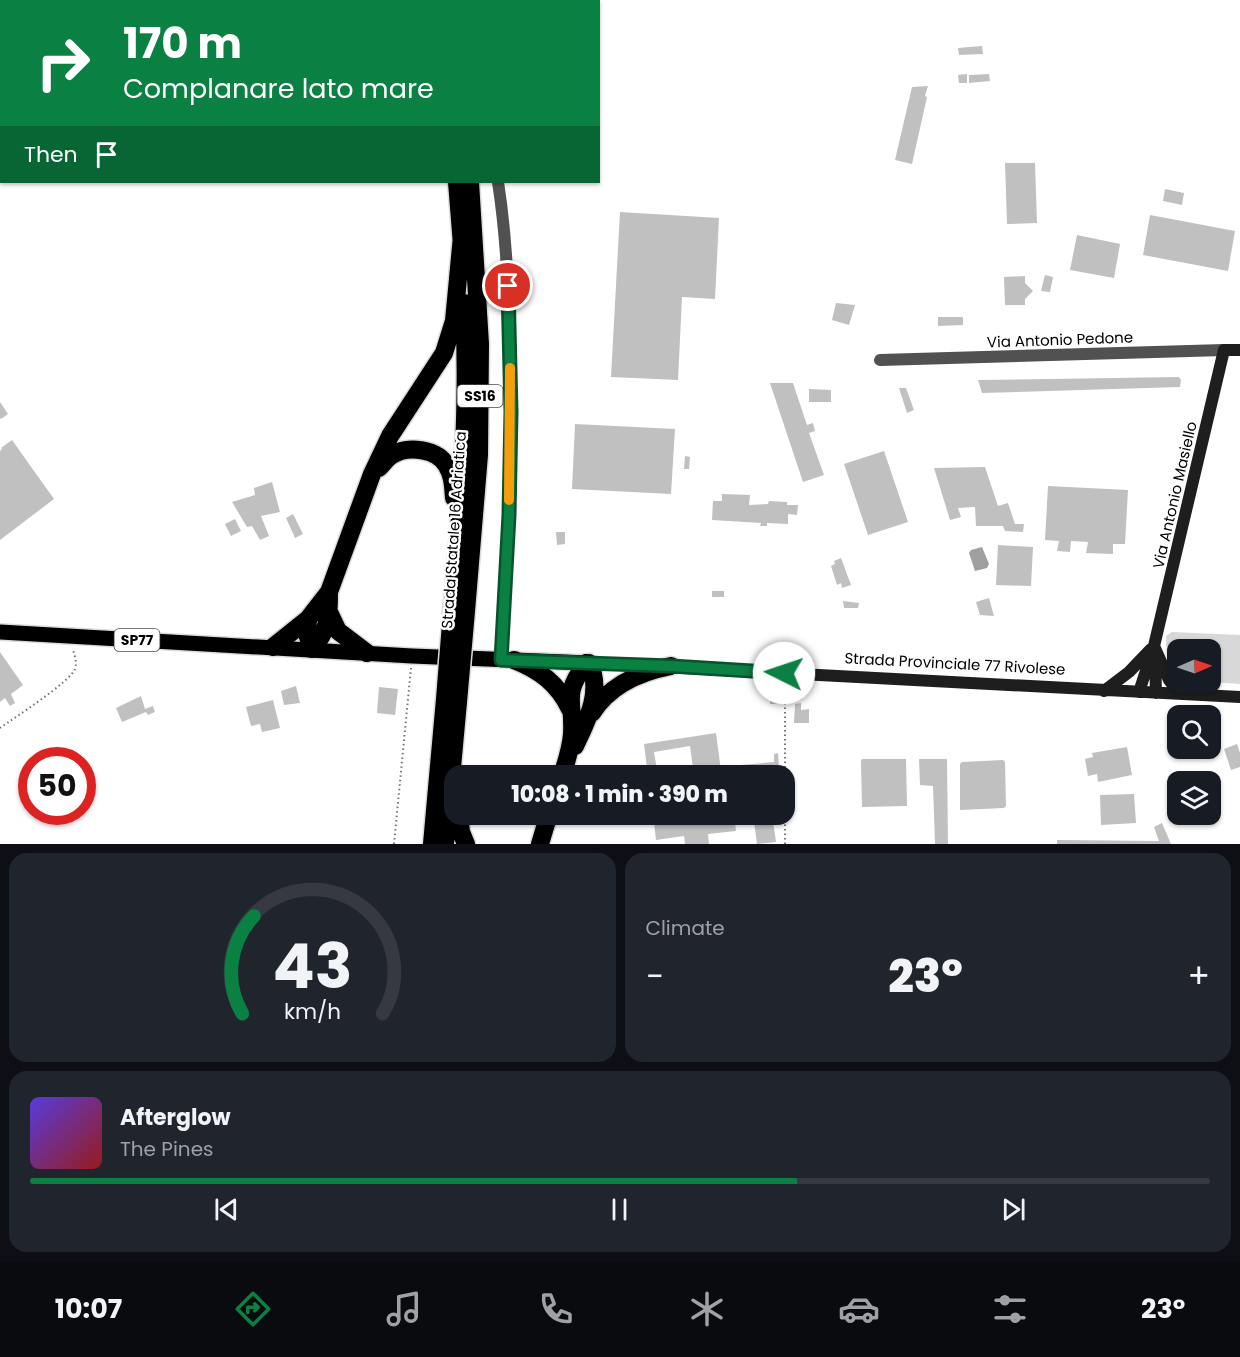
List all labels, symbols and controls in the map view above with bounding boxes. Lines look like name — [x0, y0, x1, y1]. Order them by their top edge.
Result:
text: 170 m — [123, 14, 242, 73]
icon: right — [24, 24, 102, 102]
text: Complanare lato mare — [123, 70, 434, 107]
icon: arrive — [90, 138, 123, 171]
text: Then — [24, 139, 78, 170]
pin — [482, 260, 533, 311]
icon: arrive — [491, 269, 524, 302]
street label: Via Antonio Pedone — [987, 326, 1133, 353]
road number: SS16 — [458, 385, 502, 407]
street label: Via Antonio Masiello — [1147, 419, 1202, 571]
street label: Strada Statale 16 Adriatica — [436, 431, 471, 629]
road number: SP77 — [114, 629, 160, 651]
north arrow — [1167, 639, 1221, 693]
map controls — [1167, 639, 1221, 825]
position arrow — [752, 641, 816, 705]
street label: Strada Provinciale 77 Rivolese — [844, 647, 1066, 680]
button: search — [1167, 705, 1221, 759]
speed limit sign: 50 — [18, 747, 96, 825]
button: layers — [1167, 771, 1221, 825]
text: 10:08 · 1 min · 390 m — [511, 779, 728, 810]
text: Climate — [646, 914, 725, 942]
text: 43 — [272, 922, 352, 1010]
text: 23° — [888, 945, 963, 1008]
text: − — [646, 953, 664, 1000]
text: + — [1187, 953, 1210, 1000]
text: km/h — [284, 997, 341, 1028]
text: Afterglow — [120, 1102, 231, 1133]
text: The Pines — [120, 1135, 214, 1163]
icon: previous — [210, 1193, 243, 1226]
icon: pause — [603, 1193, 636, 1226]
icon: next — [997, 1193, 1030, 1226]
icon: directions — [232, 1288, 274, 1330]
icon: music — [383, 1288, 425, 1330]
icon: phone — [535, 1288, 577, 1330]
icon: climate — [686, 1288, 728, 1330]
icon: car — [838, 1288, 880, 1330]
icon: filters — [989, 1288, 1031, 1330]
text: 10:07 — [55, 1290, 122, 1327]
text: 23° — [1141, 1290, 1185, 1327]

